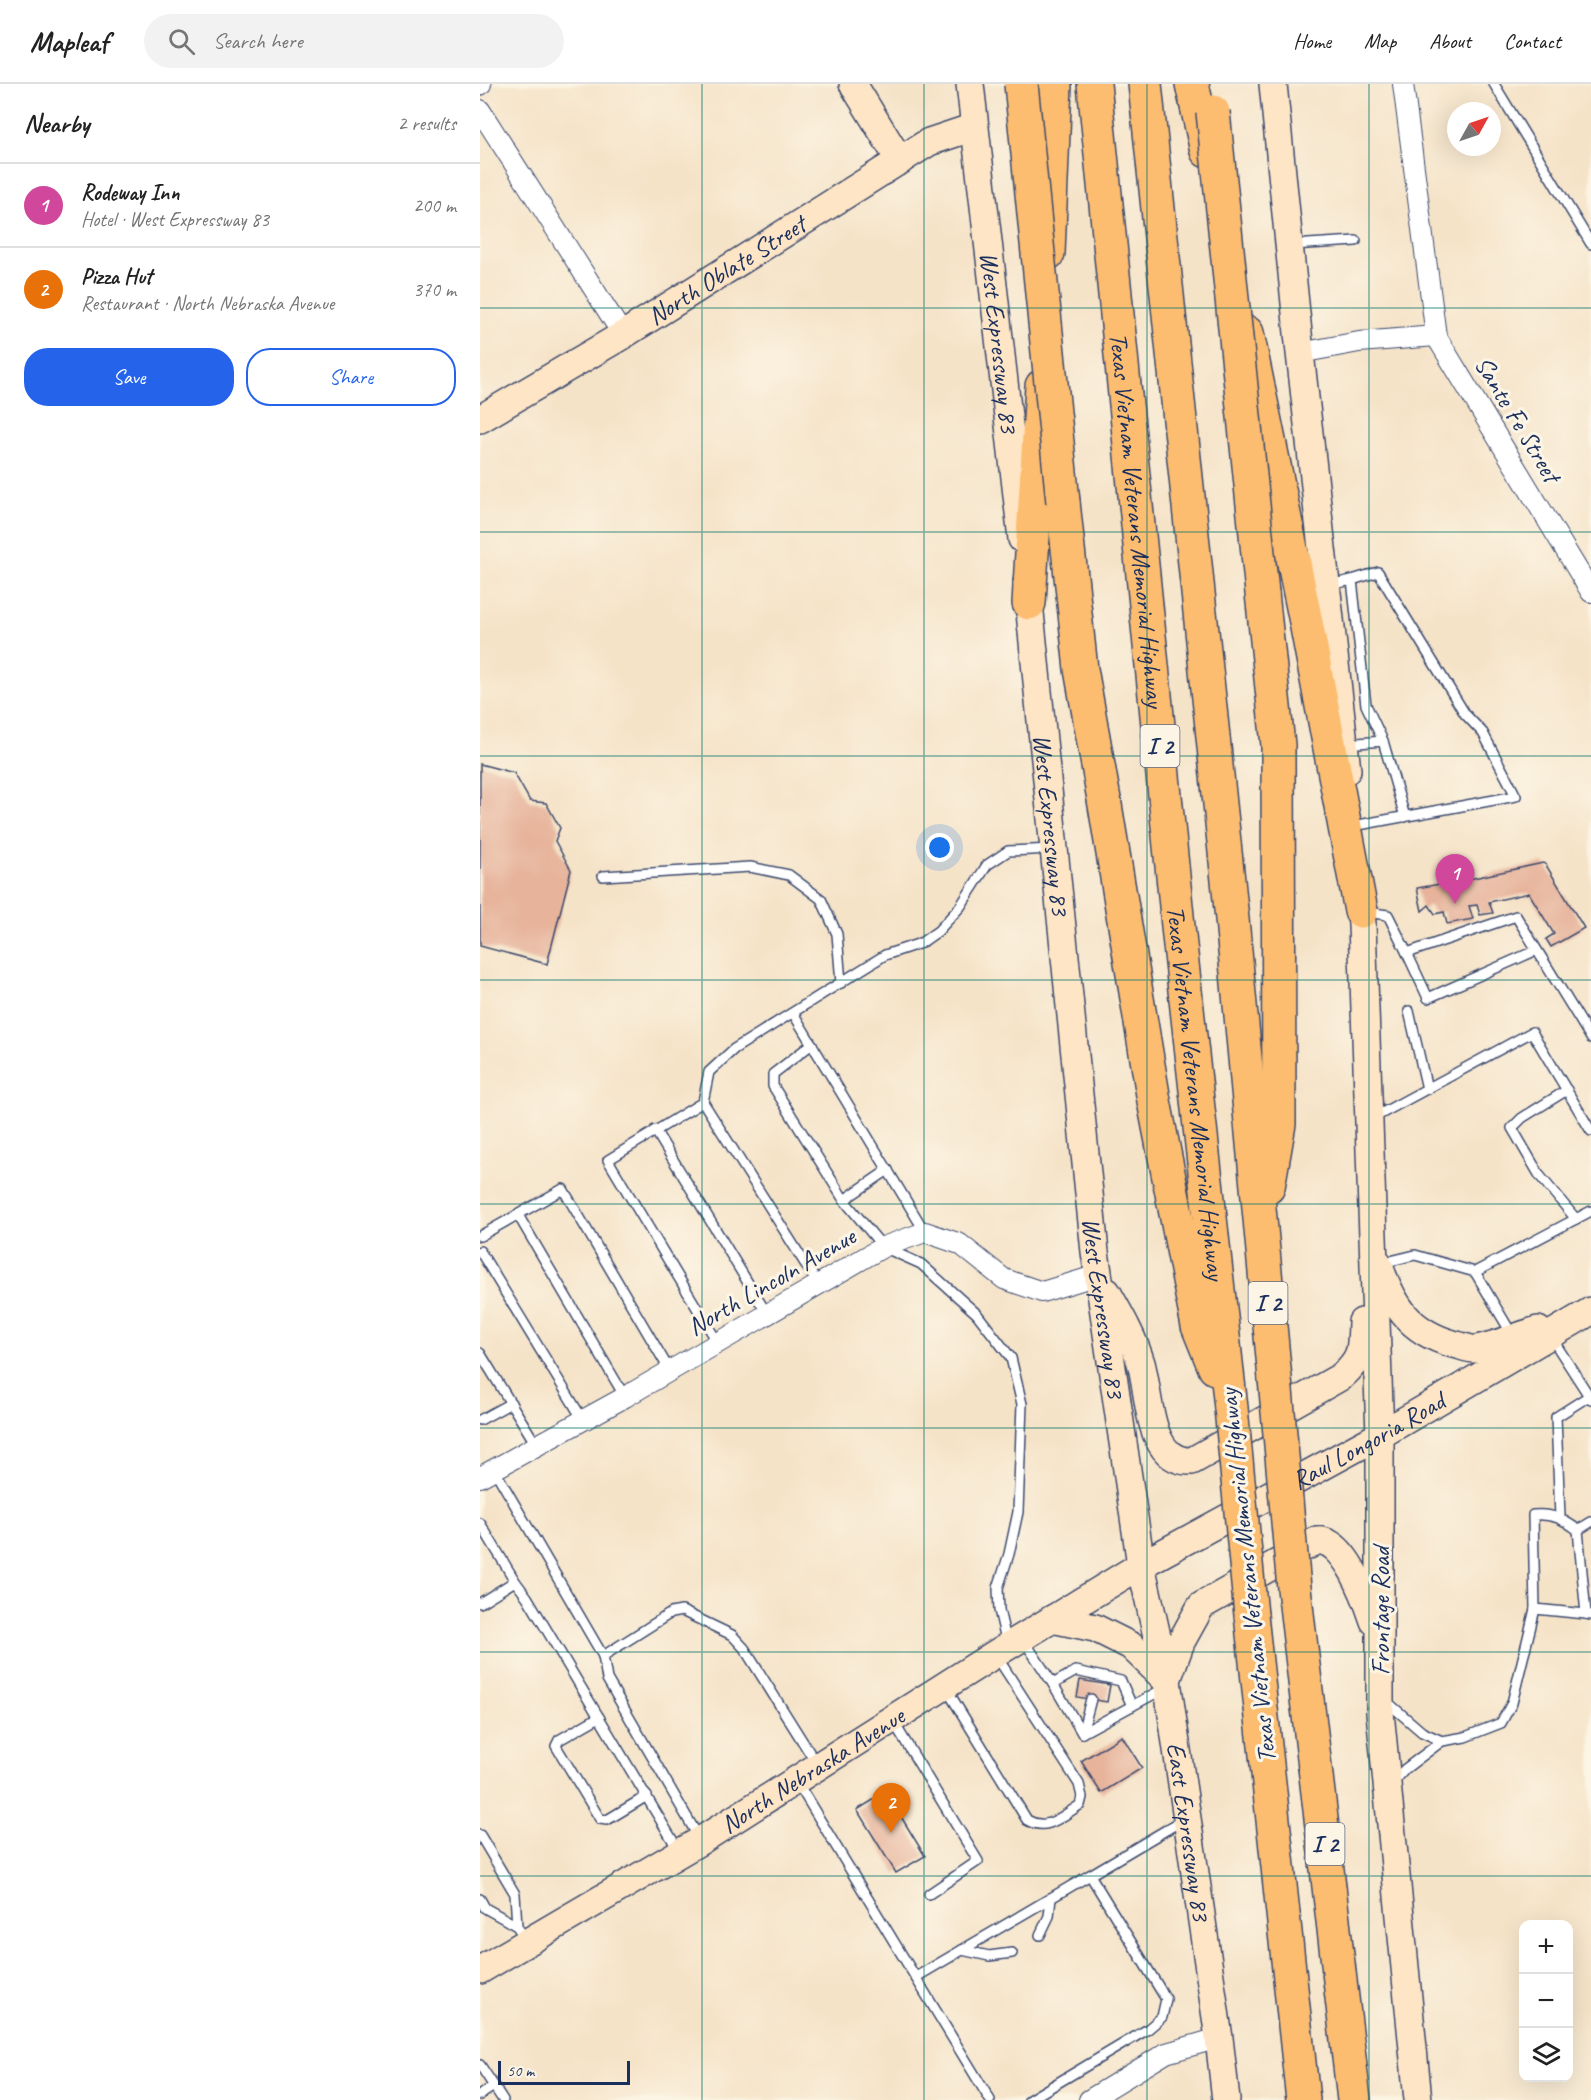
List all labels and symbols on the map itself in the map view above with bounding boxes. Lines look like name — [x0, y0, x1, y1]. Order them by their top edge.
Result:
north arrow — [1447, 102, 1501, 156]
street label: North Oblate Street — [641, 206, 815, 332]
street label: West Expressway 83 — [972, 250, 1026, 437]
street label: Texas Vietnam Veterans Memorial Highway — [1102, 331, 1172, 711]
street label: Sante Fe Street — [1467, 350, 1570, 491]
road number: I 2 — [1140, 725, 1180, 767]
street label: West Expressway 83 — [1025, 733, 1077, 919]
your location — [925, 833, 954, 862]
pin: 1 — [1436, 854, 1474, 904]
street label: Texas Vietnam Veterans Memorial Highway — [1159, 904, 1233, 1284]
street label: West Expressway 83 — [1075, 1216, 1133, 1403]
street label: North Lincoln Avenue — [681, 1219, 863, 1343]
road number: I 2 — [1248, 1282, 1288, 1324]
street label: Raul Longoria Road — [1286, 1383, 1454, 1497]
street label: Texas Vietnam Veterans Memorial Highway — [1211, 1385, 1284, 1765]
street label: Frontage Road — [1364, 1543, 1397, 1675]
street label: North Nebraska Avenue — [714, 1698, 913, 1841]
street label: East Expressway 83 — [1159, 1740, 1218, 1925]
pin: 2 — [872, 1784, 910, 1833]
road number: I 2 — [1306, 1823, 1344, 1865]
scale bar — [498, 2058, 630, 2086]

